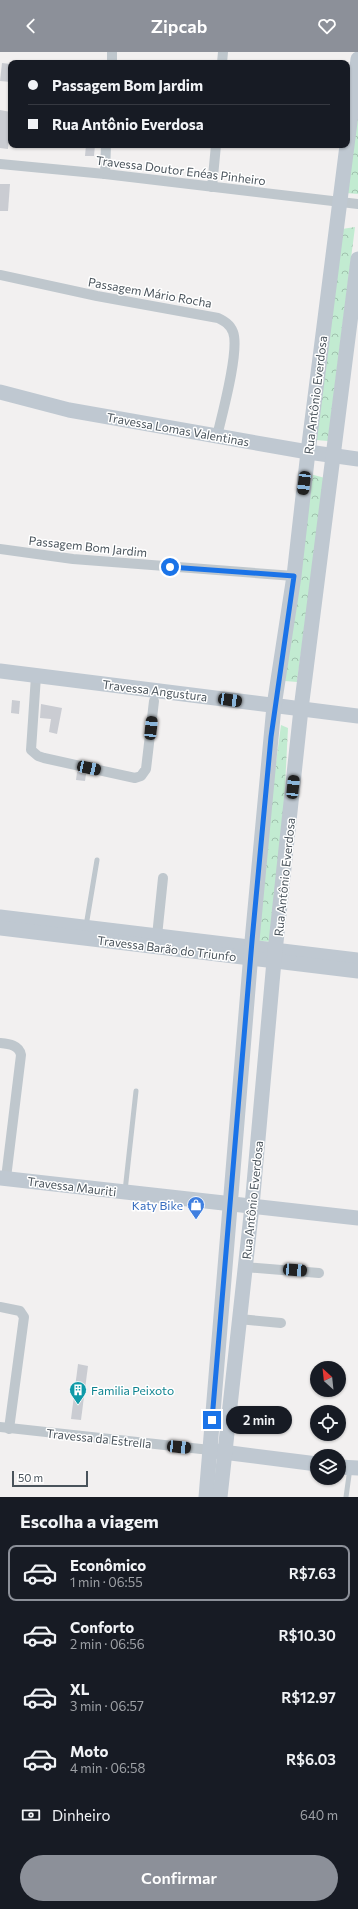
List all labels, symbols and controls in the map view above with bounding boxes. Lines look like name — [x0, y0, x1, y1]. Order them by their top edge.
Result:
icon: back — [20, 15, 42, 37]
text: Zipcab — [151, 15, 207, 37]
icon: heart — [316, 15, 338, 37]
text: Passagem Bom Jardim — [52, 76, 203, 94]
text: Rua Antônio Everdosa — [52, 115, 204, 133]
street label: Travessa Doutor Enéas Pinheiro — [95, 153, 267, 187]
street label: Passagem Mário Rocha — [87, 274, 213, 310]
street label: Rua Antônio Everdosa — [301, 335, 329, 455]
street label: Travessa Lomas Valentinas — [106, 410, 250, 448]
car — [297, 470, 311, 496]
street label: Passagem Bom Jardim — [28, 533, 148, 560]
route start — [161, 558, 179, 576]
street label: Travessa Angustura — [102, 677, 208, 703]
car — [217, 692, 243, 708]
car — [144, 715, 158, 741]
car — [76, 760, 102, 776]
car — [286, 774, 300, 800]
street label: Rua Antônio Everdosa — [271, 817, 297, 937]
street label: Travessa Barão do Triunfo — [97, 933, 237, 963]
street label: Rua Antônio Everdosa — [239, 1140, 265, 1260]
street label: Travessa Mauriti — [27, 1174, 117, 1198]
shop icon: Katy Bike — [186, 1195, 206, 1220]
place label: Katy Bike — [132, 1198, 183, 1212]
car — [283, 1263, 307, 1277]
north arrow — [310, 1361, 346, 1397]
map controls — [310, 1361, 346, 1485]
building icon: Familia Peixoto — [68, 1380, 88, 1405]
place label: Familia Peixoto — [91, 1383, 174, 1397]
button: locate — [310, 1405, 346, 1441]
callout: 2 min — [226, 1406, 292, 1434]
route end — [203, 1411, 221, 1429]
text: 2 min — [243, 1412, 275, 1428]
street label: Travessa da Estrella — [46, 1426, 152, 1450]
car — [166, 1440, 192, 1454]
button: layers — [310, 1449, 346, 1485]
scale bar — [12, 1469, 88, 1488]
text: 50 m — [18, 1471, 43, 1484]
text: Escolha a viagem — [20, 1510, 159, 1532]
icon: car — [22, 1555, 58, 1591]
text: Econômico — [70, 1556, 146, 1574]
text: R$7.63 — [289, 1564, 336, 1582]
text: 1 min · 06:55 — [70, 1574, 143, 1590]
icon: car — [22, 1617, 58, 1653]
text: Conforto — [70, 1618, 134, 1636]
text: R$10.30 — [278, 1626, 336, 1644]
text: 2 min · 06:56 — [70, 1636, 145, 1652]
icon: car — [22, 1679, 58, 1715]
text: XL — [70, 1680, 89, 1698]
text: R$12.97 — [281, 1688, 336, 1706]
text: 3 min · 06:57 — [70, 1698, 144, 1714]
icon: car — [22, 1741, 58, 1777]
text: Moto — [70, 1742, 109, 1760]
text: R$6.03 — [286, 1750, 336, 1768]
text: 4 min · 06:58 — [70, 1760, 145, 1776]
icon: cash — [20, 1804, 42, 1826]
text: Dinheiro — [52, 1806, 111, 1824]
text: 640 m — [300, 1807, 338, 1823]
button: Confirmar — [20, 1855, 338, 1901]

